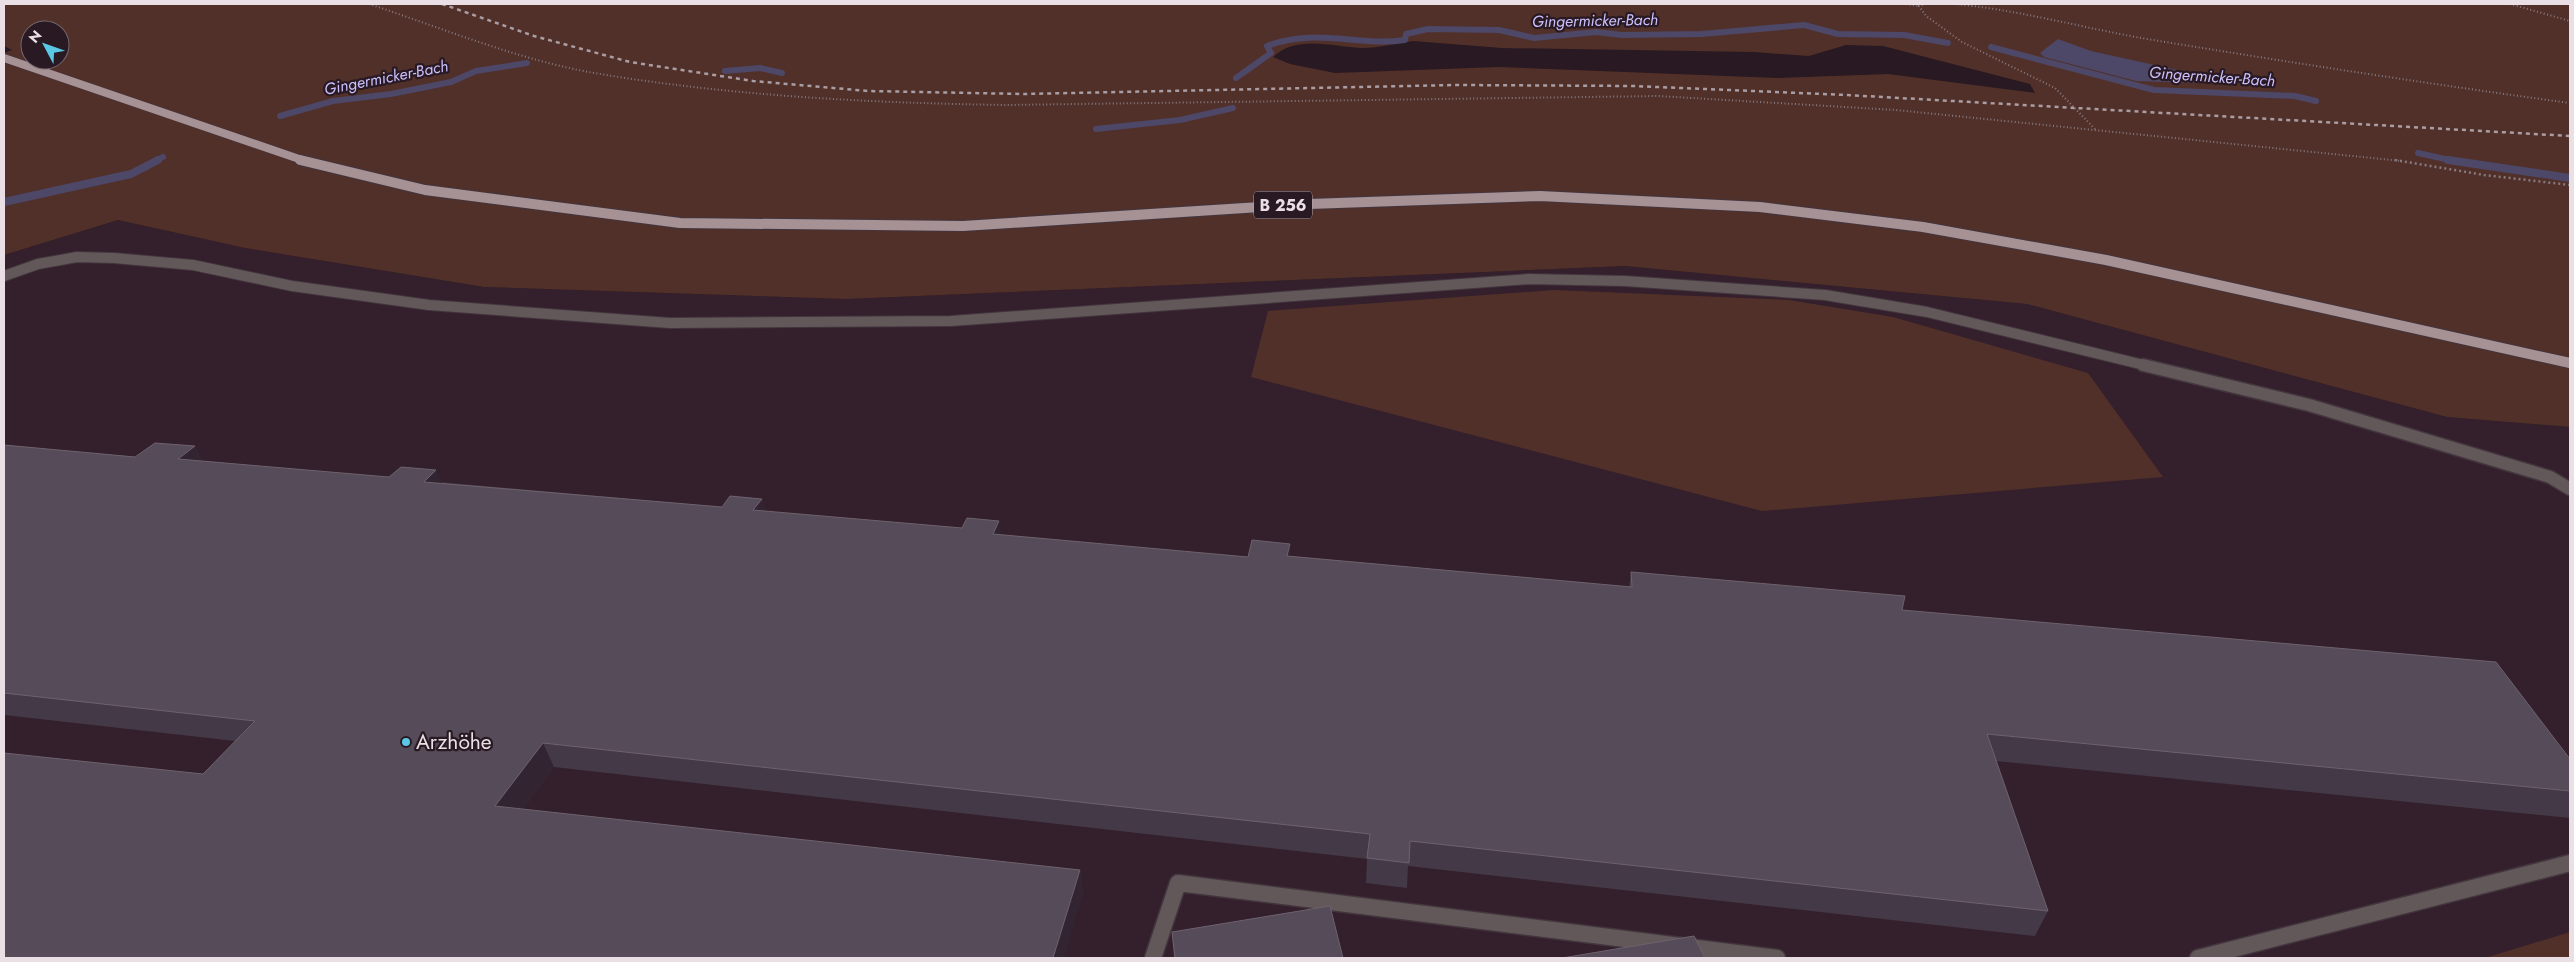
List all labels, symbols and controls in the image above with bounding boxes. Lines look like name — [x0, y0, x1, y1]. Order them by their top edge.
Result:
water label: Gingermicker-Bach — [1532, 8, 1658, 33]
north arrow — [20, 20, 70, 70]
text: N — [24, 26, 46, 47]
water label: Gingermicker-Bach — [322, 54, 450, 101]
water label: Gingermicker-Bach — [2148, 61, 2276, 92]
road number: B 256 — [1254, 192, 1312, 218]
place label: Arzhöhe — [416, 727, 492, 757]
marker: Arzhöhe — [400, 736, 412, 748]

